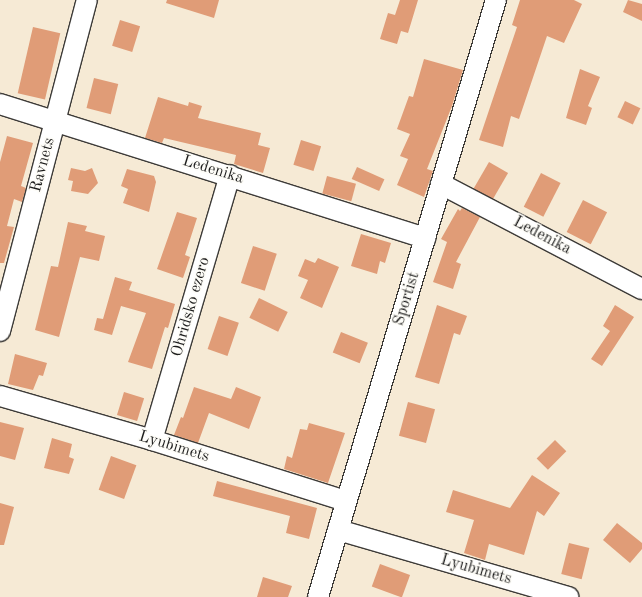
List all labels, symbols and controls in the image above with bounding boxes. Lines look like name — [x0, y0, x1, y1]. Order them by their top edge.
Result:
street label: Ravnets — [26, 136, 60, 194]
street label: Ledenika — [180, 152, 246, 188]
street label: Ledenika — [510, 213, 574, 259]
street label: Ohridsko ezero — [168, 255, 214, 359]
street label: Sportist — [390, 270, 424, 328]
street label: Lyubimets — [136, 427, 212, 467]
street label: Lyubimets — [438, 551, 514, 589]

